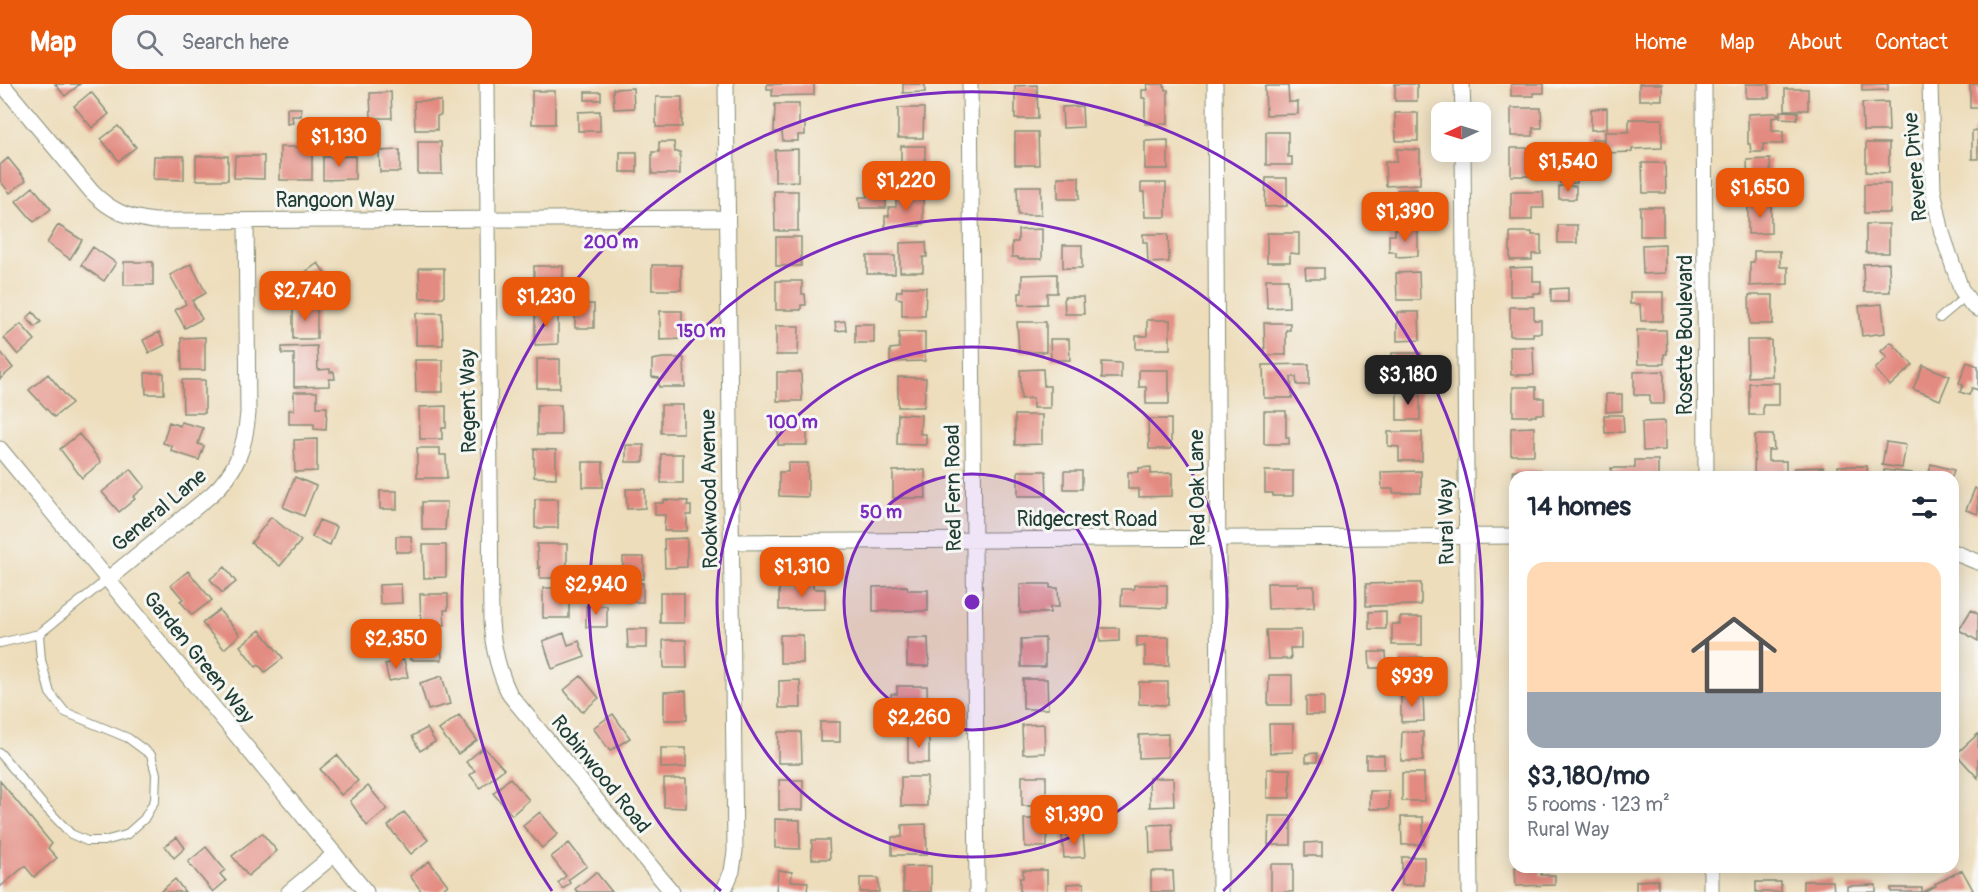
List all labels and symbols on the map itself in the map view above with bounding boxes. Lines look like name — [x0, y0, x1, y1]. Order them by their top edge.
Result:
north arrow — [1431, 102, 1491, 162]
street label: Revere Drive — [1897, 111, 1934, 222]
pin: $1,130 — [290, 117, 388, 168]
pin: $1,540 — [1519, 142, 1617, 193]
pin: $1,220 — [857, 161, 955, 212]
pin: $1,650 — [1711, 168, 1809, 219]
street label: Rangoon Way — [275, 187, 395, 214]
pin: $1,390 — [1356, 192, 1454, 243]
text: 200 m — [584, 231, 638, 254]
street label: Rosette Boulevard — [1672, 255, 1699, 415]
pin: $2,740 — [256, 271, 354, 322]
pin: $1,230 — [497, 277, 595, 328]
text: 150 m — [677, 320, 726, 343]
street label: Regent Way — [454, 349, 483, 453]
pin: $3,180 — [1359, 355, 1457, 406]
street label: Rookwood Avenue — [695, 408, 724, 569]
text: 100 m — [766, 411, 818, 434]
street label: Red Fern Road — [939, 424, 968, 552]
street label: Red Oak Lane — [1183, 429, 1212, 547]
street label: General Lane — [106, 462, 213, 558]
street label: Rural Way — [1432, 479, 1461, 565]
text: 50 m — [860, 501, 902, 524]
street label: Ridgecrest Road — [1017, 506, 1157, 533]
pin: $1,310 — [753, 547, 851, 598]
pin: $2,940 — [547, 565, 645, 616]
street label: Garden Green Way — [137, 586, 260, 729]
centre of rings — [962, 592, 982, 612]
pin: $2,350 — [347, 619, 445, 670]
pin: $939 — [1376, 657, 1448, 708]
pin: $2,260 — [870, 698, 968, 749]
street label: Robinwood Road — [545, 710, 656, 839]
pin: $1,390 — [1025, 795, 1123, 846]

